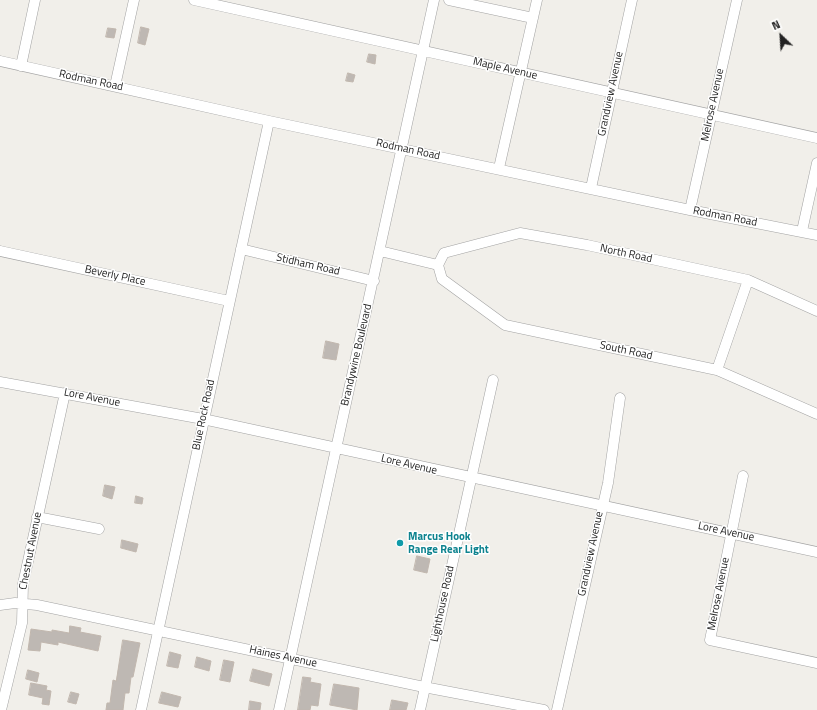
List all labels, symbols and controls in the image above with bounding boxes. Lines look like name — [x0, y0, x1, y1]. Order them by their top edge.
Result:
north arrow — [761, 16, 801, 56]
text: N — [769, 16, 783, 34]
street label: Grandview Avenue — [596, 50, 626, 138]
street label: Maple Avenue — [472, 55, 538, 83]
street label: Melrose Avenue — [699, 67, 727, 143]
street label: Rodman Road — [58, 68, 124, 94]
street label: Rodman Road — [375, 137, 441, 163]
street label: Rodman Road — [692, 204, 758, 230]
street label: North Road — [599, 242, 653, 266]
street label: Stidham Road — [275, 251, 341, 279]
street label: Beverly Place — [83, 263, 147, 289]
street label: Brandywine Boulevard — [339, 303, 375, 407]
street label: South Road — [598, 339, 654, 363]
street label: Blue Rock Road — [190, 378, 218, 452]
street label: Lore Avenue — [63, 386, 121, 410]
street label: Lore Avenue — [380, 452, 438, 478]
street label: Grandview Avenue — [576, 510, 606, 598]
street label: Chestnut Avenue — [17, 511, 45, 591]
street label: Lore Avenue — [697, 520, 755, 544]
place label: Marcus Hook Range Rear Light — [408, 530, 489, 556]
marker: Marcus Hook Range Rear Light — [395, 538, 405, 548]
street label: Melrose Avenue — [705, 556, 733, 632]
street label: Lighthouse Road — [428, 565, 458, 643]
street label: Haines Avenue — [248, 643, 318, 671]

